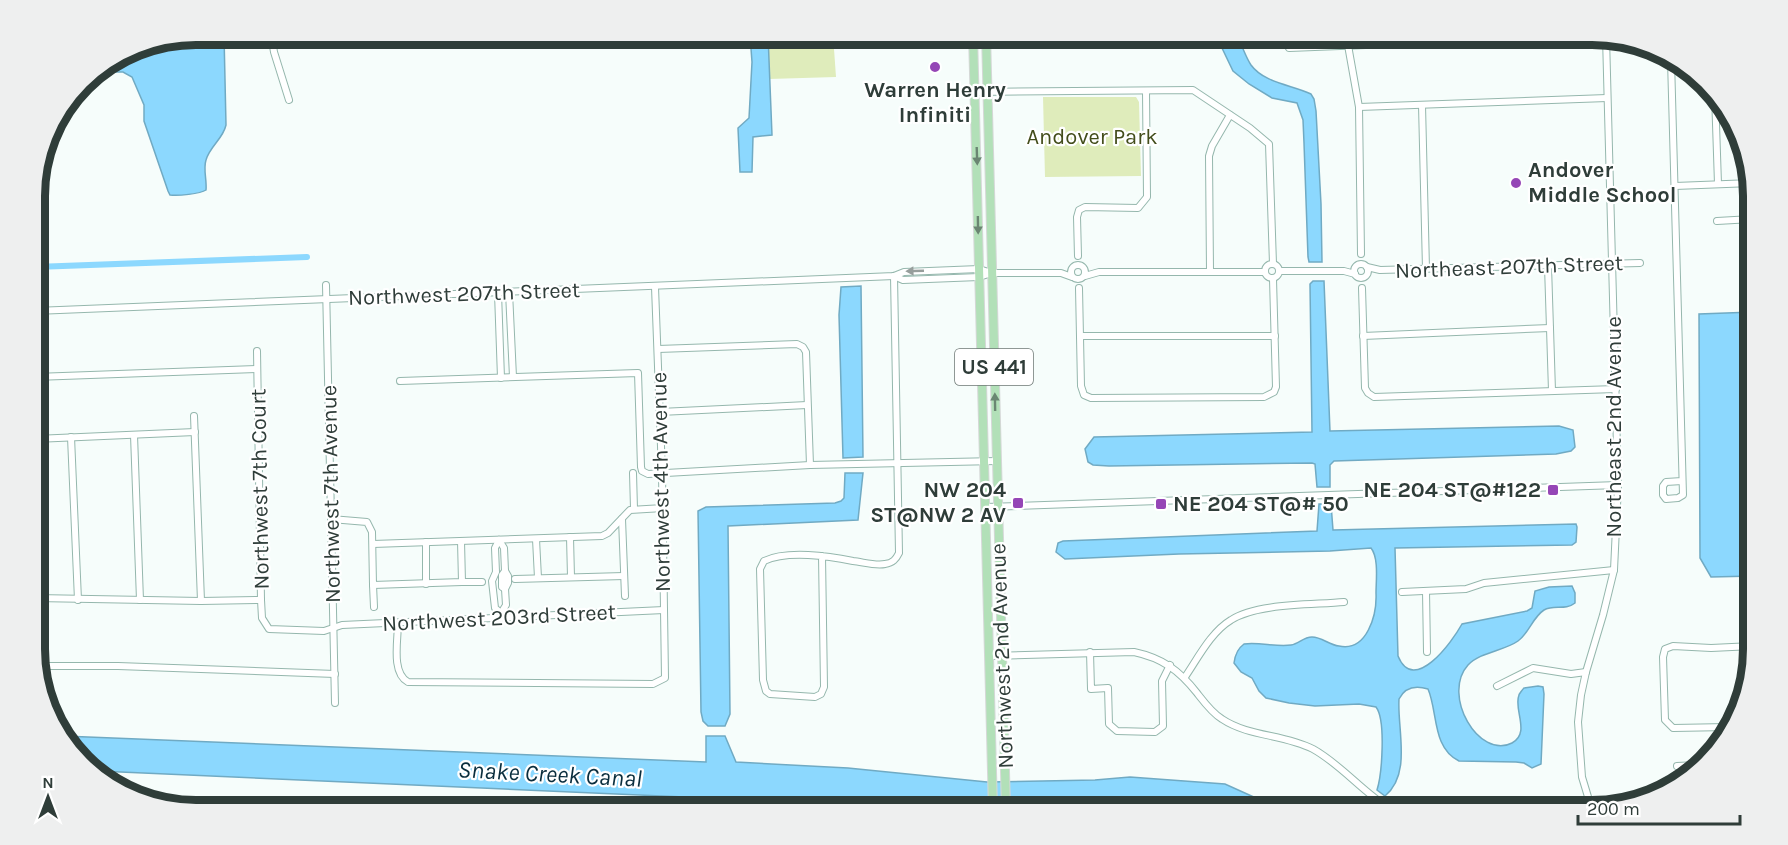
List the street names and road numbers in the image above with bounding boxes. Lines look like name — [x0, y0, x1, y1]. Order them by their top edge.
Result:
street label: Northeast 207th Street — [1394, 250, 1624, 284]
street label: Northwest 207th Street — [348, 277, 580, 311]
street label: Northeast 2nd Avenue — [1601, 316, 1627, 538]
road number: US 441 — [955, 349, 1033, 385]
street label: Northwest 4th Avenue — [646, 372, 676, 592]
street label: Northwest 7th Avenue — [316, 385, 346, 603]
street label: Northwest 7th Court — [245, 388, 275, 590]
street label: Northwest 2nd Avenue — [985, 543, 1019, 769]
street label: Northwest 203rd Street — [381, 599, 617, 637]

